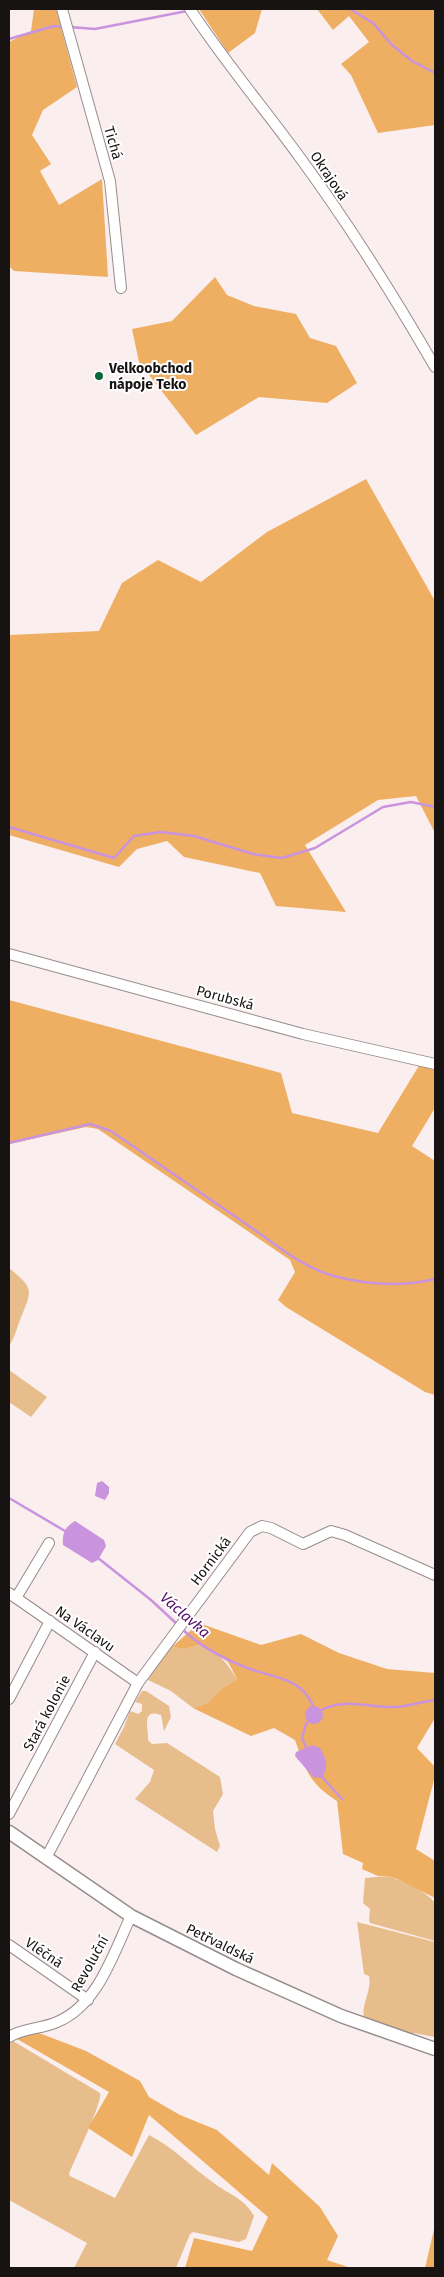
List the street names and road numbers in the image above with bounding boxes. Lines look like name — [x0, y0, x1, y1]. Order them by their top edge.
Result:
street label: Tichá — [100, 124, 126, 162]
street label: Okrajová — [306, 148, 352, 204]
street label: Porubská — [194, 982, 256, 1014]
street label: Hornická — [187, 1533, 235, 1589]
street label: Na Václavu — [52, 1602, 118, 1656]
street label: Stará kolonie — [20, 1672, 74, 1754]
street label: Petřvaldská — [183, 1920, 257, 1968]
street label: Revoluční — [68, 1933, 112, 1995]
street label: Vléčná — [22, 1934, 66, 1972]

